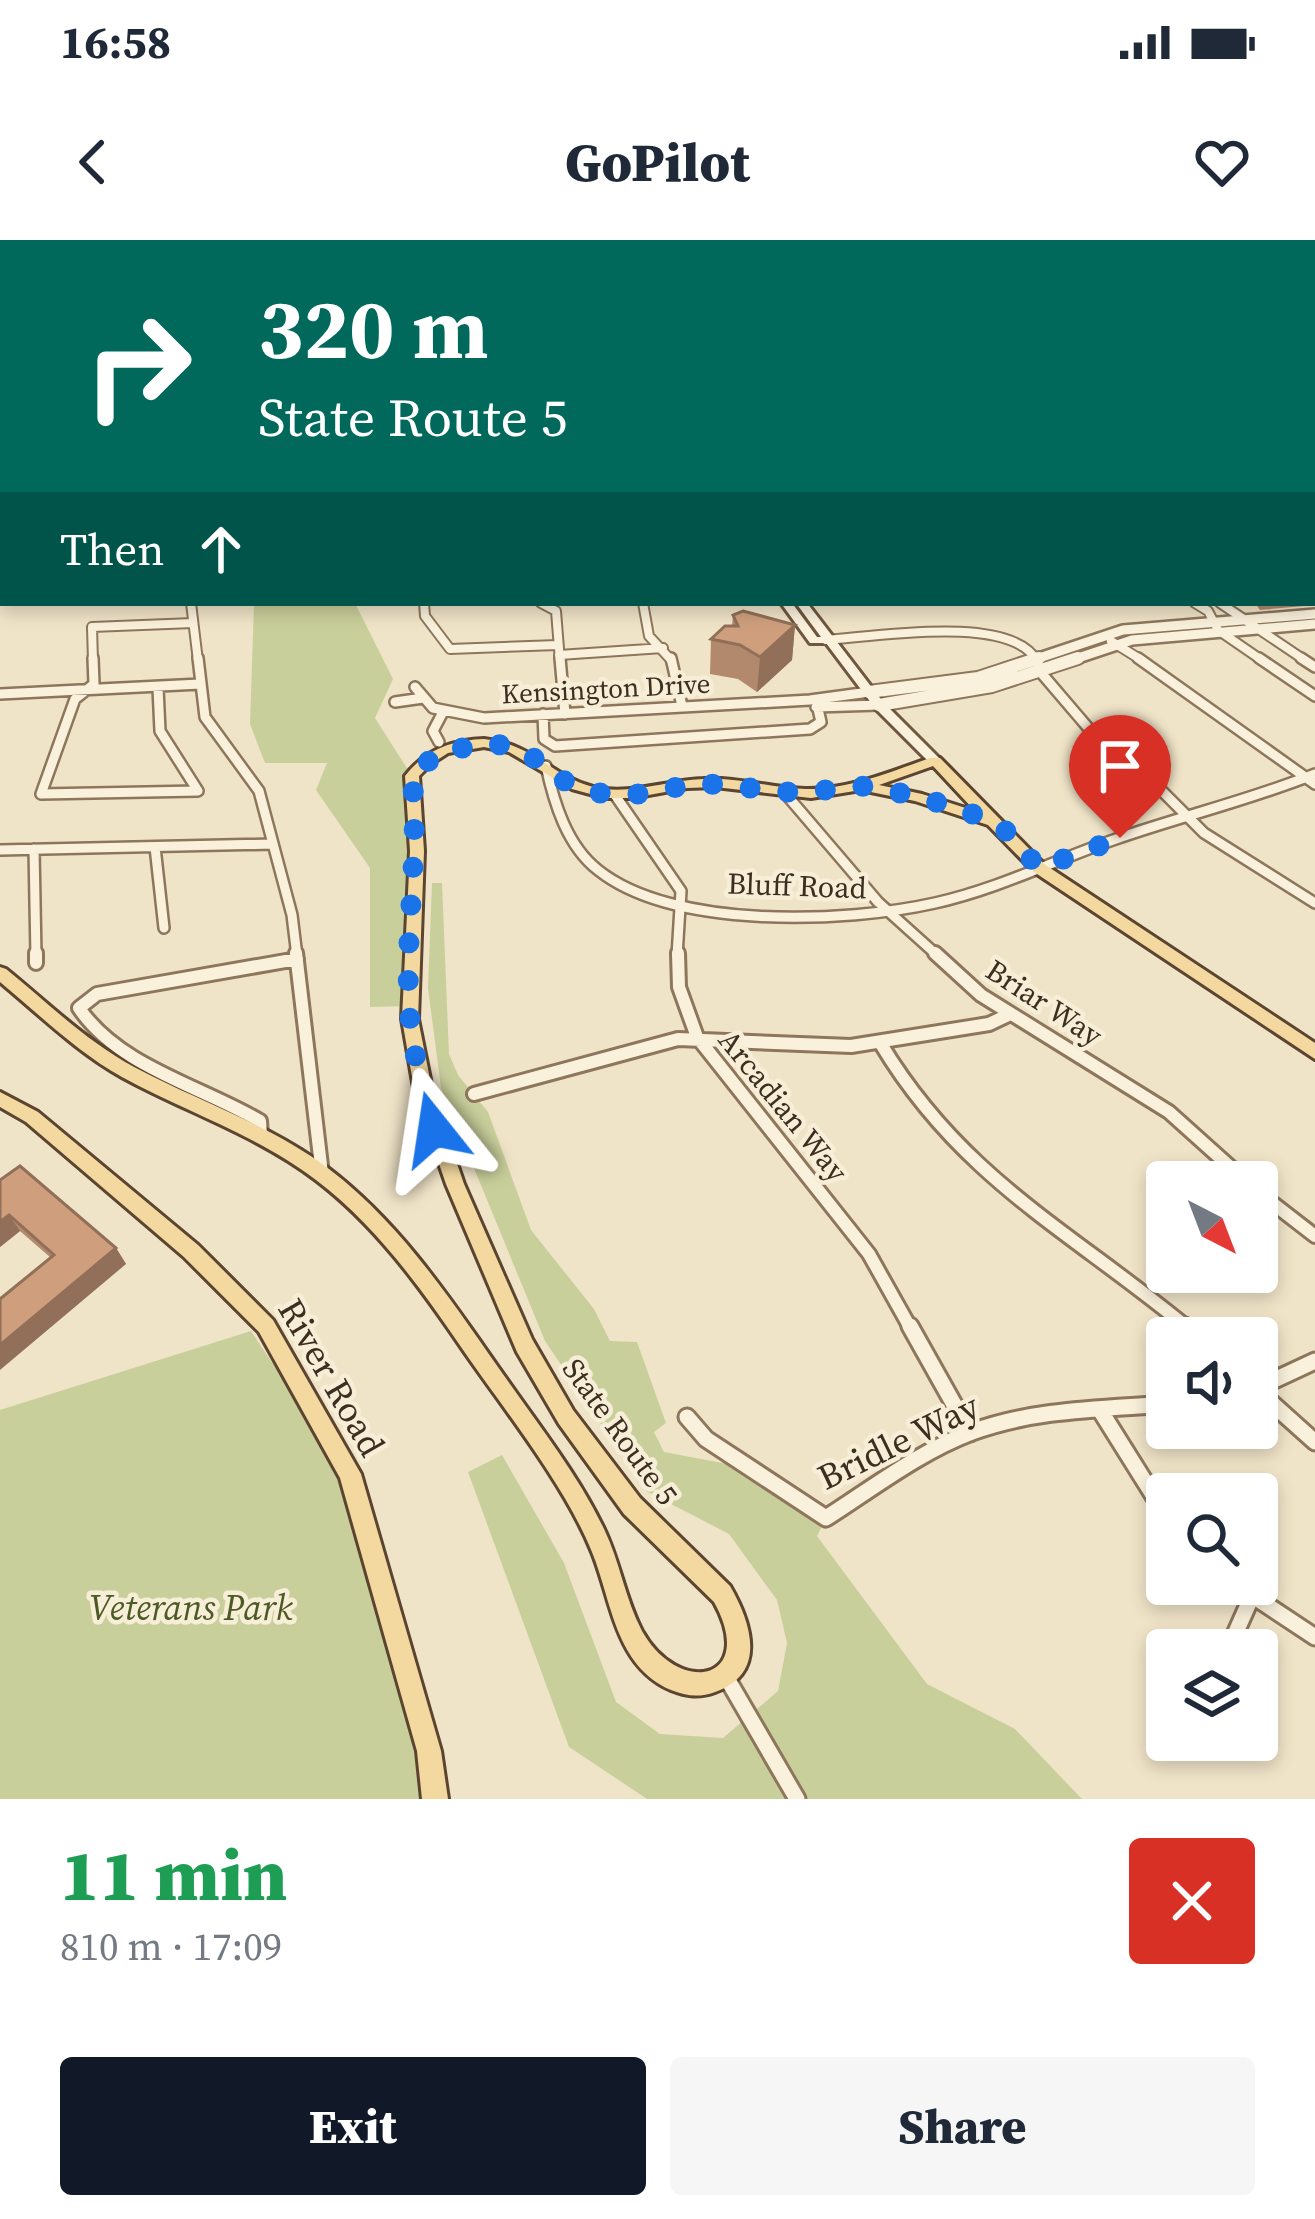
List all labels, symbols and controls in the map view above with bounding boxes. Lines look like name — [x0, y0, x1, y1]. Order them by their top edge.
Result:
text: 16:58 — [60, 11, 171, 73]
text: GoPilot — [565, 125, 750, 199]
icon: back — [60, 129, 126, 195]
icon: heart — [1189, 129, 1255, 195]
text: 320 m — [258, 271, 489, 386]
icon: right — [60, 288, 216, 444]
text: State Route 5 — [258, 380, 568, 454]
icon: ahead — [188, 516, 254, 582]
text: Then — [60, 518, 164, 580]
street label: Kensington Drive — [501, 665, 711, 712]
pin — [1069, 715, 1171, 838]
icon: arrive — [1087, 733, 1153, 799]
street label: Bluff Road — [727, 863, 867, 908]
street label: Briar Way — [978, 950, 1111, 1056]
street label: Arcadian Way — [709, 1021, 858, 1191]
position arrow — [371, 1066, 497, 1192]
north arrow — [1146, 1161, 1278, 1293]
map controls — [1146, 1161, 1278, 1761]
street label: River Road — [267, 1289, 396, 1465]
button: sound — [1146, 1317, 1278, 1449]
street label: State Route 5 — [553, 1350, 688, 1513]
street label: Bridle Way — [809, 1381, 988, 1502]
button: search — [1146, 1473, 1278, 1605]
park label: Veterans Park — [89, 1583, 294, 1632]
button: layers — [1146, 1629, 1278, 1761]
text: 11 min — [60, 1825, 287, 1924]
button: close — [1129, 1838, 1255, 1964]
text: 810 m · 17:09 — [60, 1920, 282, 1973]
button: Exit — [60, 2057, 646, 2195]
button: Share — [670, 2057, 1255, 2195]

